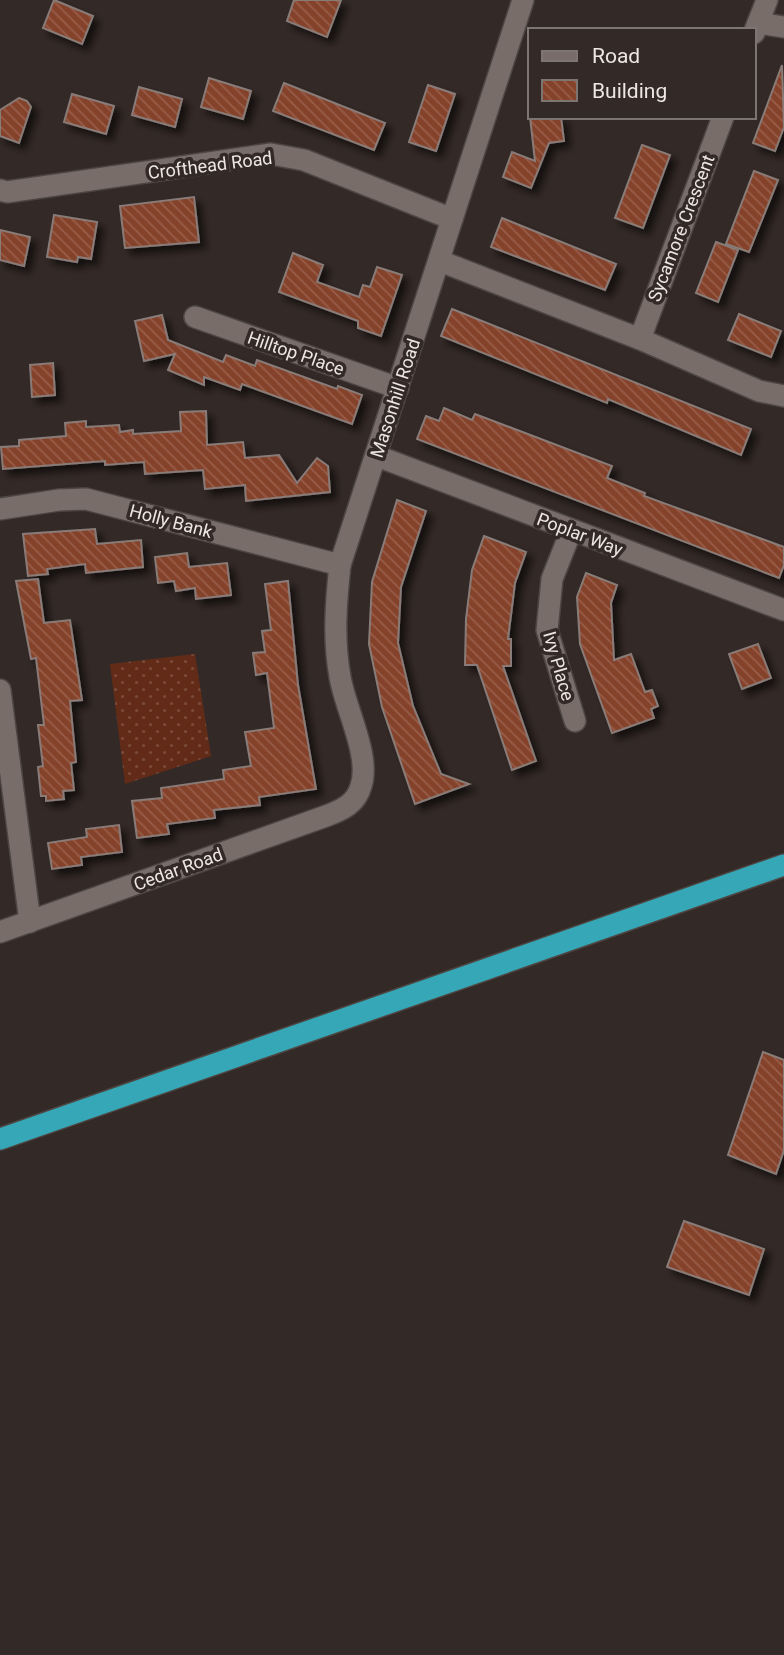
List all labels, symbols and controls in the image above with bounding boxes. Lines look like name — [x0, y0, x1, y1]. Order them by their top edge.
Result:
legend — [528, 28, 756, 119]
text: Road — [592, 44, 640, 68]
text: Building — [592, 79, 667, 103]
street label: Crofthead Road — [147, 147, 273, 183]
street label: Sycamore Crescent — [643, 152, 719, 304]
street label: Hilltop Place — [245, 327, 347, 379]
street label: Masonhill Road — [366, 336, 424, 460]
street label: Holly Bank — [127, 500, 216, 542]
street label: Poplar Way — [534, 508, 626, 560]
street label: Ivy Place — [539, 629, 579, 703]
street label: Cedar Road — [131, 843, 225, 895]

